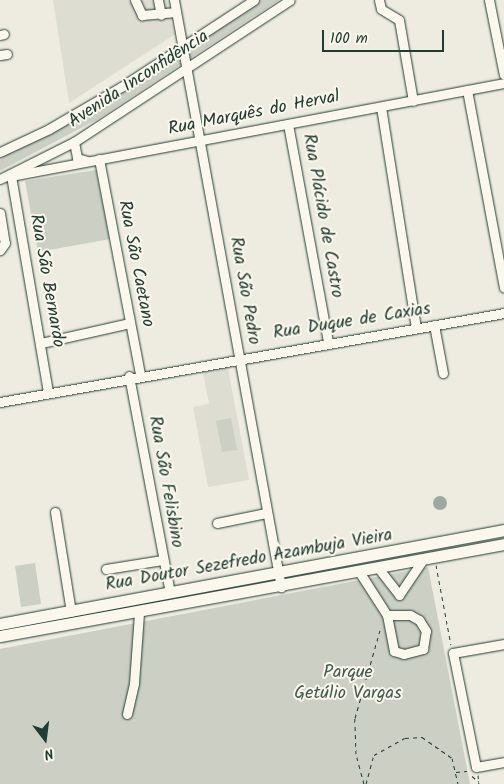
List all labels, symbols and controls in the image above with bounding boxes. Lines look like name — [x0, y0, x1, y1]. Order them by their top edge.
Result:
scale bar — [324, 20, 446, 52]
street label: Avenida Inconfidência — [65, 27, 213, 133]
text: 100 m — [330, 27, 368, 51]
street label: Rua Marquês do Herval — [166, 87, 342, 141]
street label: Rua Plácido de Castro — [297, 132, 347, 300]
street label: Rua São Caetano — [112, 199, 158, 329]
street label: Rua São Bernardo — [24, 213, 68, 349]
street label: Rua São Pedro — [224, 235, 264, 347]
street label: Rua Duque de Caxias — [272, 299, 432, 345]
street label: Rua São Felisbino — [143, 414, 187, 550]
street label: Rua Doutor Sezefredo Azambuja Vieira — [104, 525, 394, 597]
park label: Parque Getúlio Vargas — [294, 663, 402, 706]
north arrow — [20, 714, 70, 764]
text: N — [42, 742, 56, 765]

